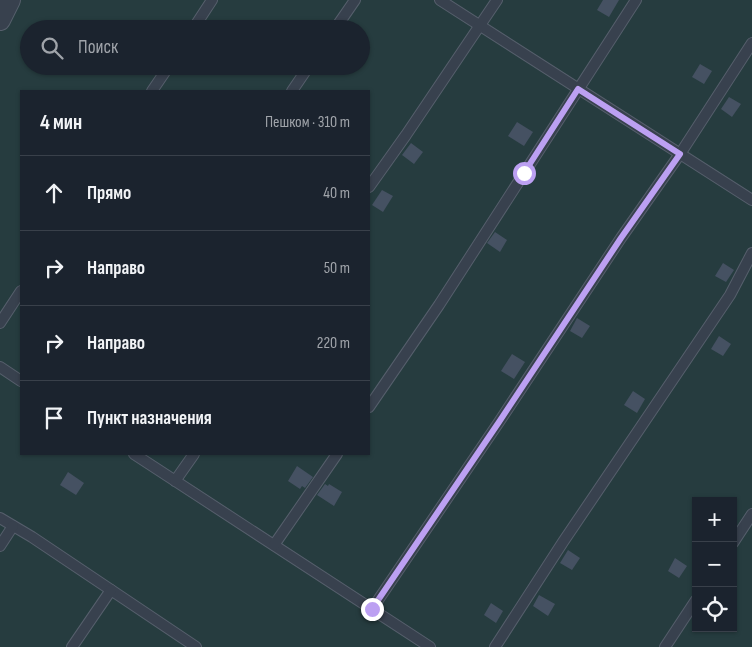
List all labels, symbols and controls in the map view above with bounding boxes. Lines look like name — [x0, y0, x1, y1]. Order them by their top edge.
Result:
search box — [20, 20, 370, 75]
icon: search — [38, 34, 66, 62]
text: Поиск — [78, 36, 118, 59]
text: 4 мин — [40, 110, 82, 135]
text: Пешком · 310 m — [265, 113, 350, 132]
route start — [513, 162, 536, 185]
icon: ahead — [40, 179, 68, 207]
text: Прямо — [87, 182, 131, 205]
text: 40 m — [323, 184, 350, 203]
icon: right — [40, 254, 68, 282]
text: Направо — [87, 257, 145, 280]
text: 50 m — [324, 259, 350, 278]
icon: right — [40, 329, 68, 357]
text: Направо — [87, 332, 145, 355]
text: 220 m — [317, 334, 350, 353]
icon: arrive — [40, 404, 68, 432]
text: Пункт назначения — [87, 407, 212, 430]
map controls — [692, 497, 737, 632]
button: + — [692, 497, 737, 542]
button: − — [692, 542, 737, 587]
button: locate — [692, 587, 737, 632]
route end — [361, 598, 384, 621]

